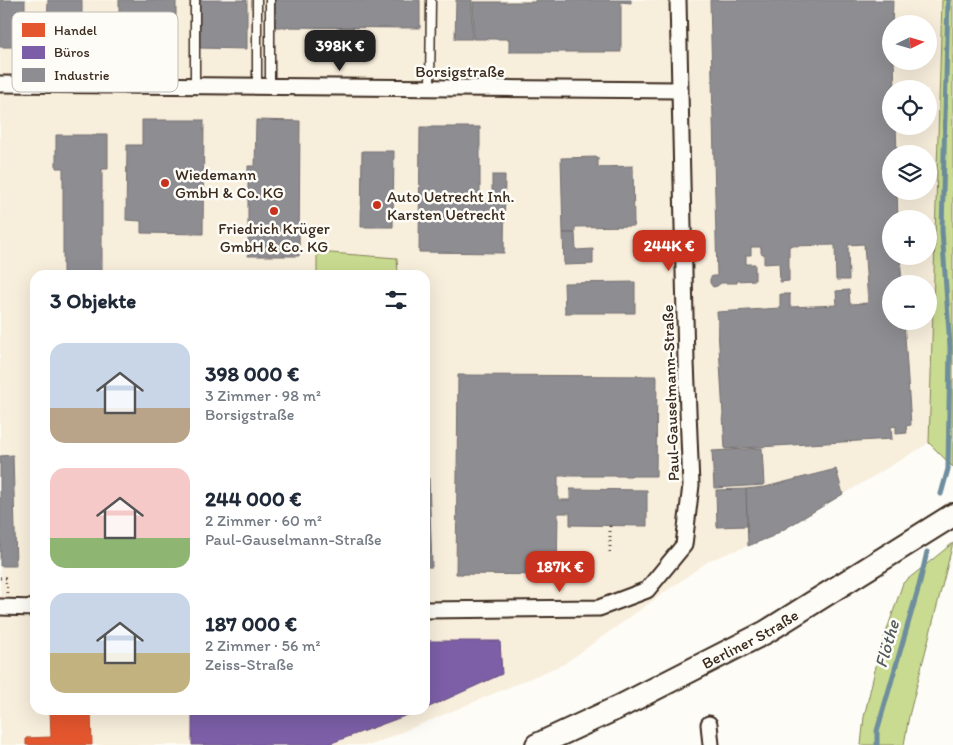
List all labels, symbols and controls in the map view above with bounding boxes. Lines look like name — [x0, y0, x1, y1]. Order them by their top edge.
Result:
legend — [12, 12, 178, 92]
north arrow — [882, 15, 938, 70]
map controls — [882, 15, 937, 330]
text: Handel — [54, 22, 97, 39]
pin: 398K € — [299, 30, 381, 72]
text: 398K € — [316, 36, 364, 55]
text: Büros — [54, 44, 90, 61]
street label: Borsigstraße — [415, 62, 505, 81]
text: Industrie — [54, 67, 110, 84]
button: locate — [882, 80, 937, 135]
button: layers — [882, 145, 937, 200]
place label: Wiedemann GmbH & Co. KG — [175, 165, 284, 202]
marker: Wiedemann GmbH & Co. KG — [159, 177, 171, 189]
place label: Auto Uetrecht Inh. Karsten Uetrecht — [387, 187, 514, 224]
marker: Auto Uetrecht Inh. Karsten Uetrecht — [371, 199, 383, 211]
marker: Friedrich Krüger GmbH & Co. KG — [268, 205, 280, 217]
button: + — [882, 210, 937, 265]
place label: Friedrich Krüger GmbH & Co. KG — [218, 219, 330, 256]
pin: 244K € — [628, 230, 710, 272]
text: 244K € — [644, 236, 694, 255]
button: − — [882, 275, 937, 330]
icon: filters — [382, 286, 410, 314]
text: 3 Objekte — [50, 288, 136, 313]
street label: Paul-Gauselmann-Straße — [658, 304, 683, 482]
text: 398 000 € — [205, 361, 299, 386]
icon: home — [90, 363, 150, 423]
text: 3 Zimmer · 98 m² — [205, 386, 321, 405]
text: Borsigstraße — [205, 405, 295, 424]
text: 244 000 € — [205, 486, 302, 511]
icon: home — [90, 488, 150, 548]
text: 2 Zimmer · 60 m² — [205, 511, 322, 530]
text: Paul-Gauselmann-Straße — [205, 530, 382, 549]
pin: 187K € — [519, 550, 601, 593]
text: 187K € — [536, 557, 584, 576]
street label: Berliner Straße — [699, 605, 802, 673]
text: 187 000 € — [205, 611, 297, 636]
icon: home — [90, 613, 150, 673]
water label: Flöthe — [870, 616, 905, 670]
text: 2 Zimmer · 56 m² — [205, 636, 320, 655]
text: Zeiss-Straße — [205, 655, 294, 674]

